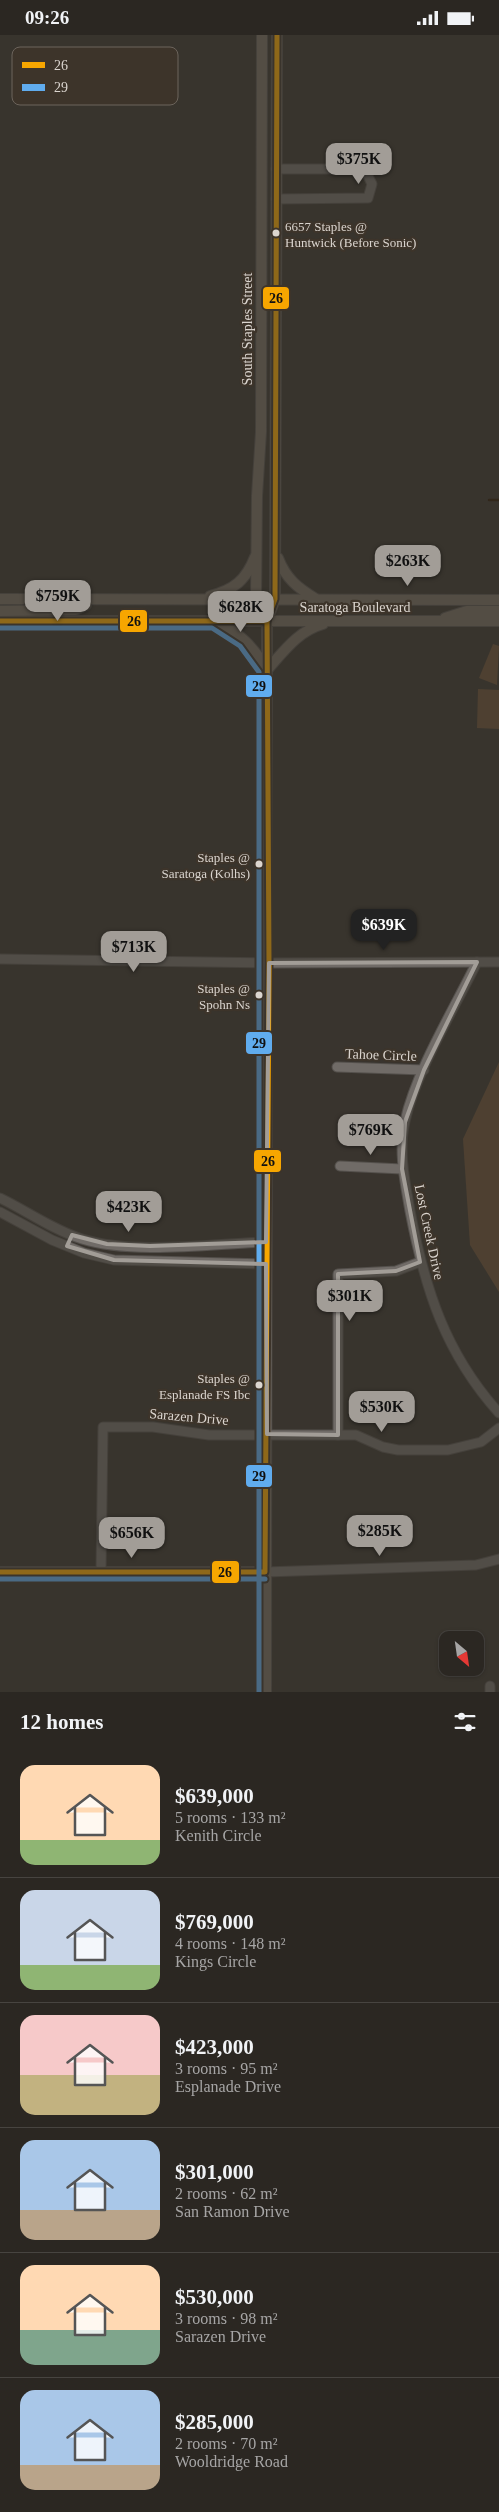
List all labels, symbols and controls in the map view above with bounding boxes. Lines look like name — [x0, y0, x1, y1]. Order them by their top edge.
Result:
text: 09:26 — [25, 7, 69, 28]
legend — [12, 47, 178, 105]
text: 26 — [54, 58, 68, 73]
text: 29 — [54, 80, 68, 95]
pin: $375K — [324, 143, 394, 185]
text: $375K — [337, 150, 381, 167]
place label: 6657 Staples @ Huntwick (Before Sonic) — [285, 219, 416, 250]
marker: 6657 Staples @ Huntwick (Before Sonic) — [271, 228, 281, 238]
street label: South Staples Street — [240, 273, 255, 385]
line badge: 26 — [262, 286, 290, 310]
text: 26 — [269, 291, 283, 306]
pin: $263K — [373, 545, 443, 587]
text: $263K — [386, 552, 430, 569]
pin: $759K — [23, 579, 93, 622]
text: $759K — [36, 587, 80, 604]
pin: $628K — [206, 591, 276, 633]
text: $628K — [219, 598, 263, 615]
street label: Saratoga Boulevard — [300, 600, 410, 615]
line badge: 26 — [119, 609, 148, 633]
text: 26 — [127, 614, 141, 629]
line badge: 29 — [245, 674, 273, 698]
text: 29 — [252, 679, 266, 694]
place label: Staples @ Saratoga (Kolhs) — [162, 850, 250, 881]
marker: Staples @ Saratoga (Kolhs) — [254, 859, 264, 869]
pin: $639K — [349, 909, 419, 951]
text: $639K — [362, 916, 406, 933]
pin: $713K — [99, 931, 169, 973]
text: $713K — [112, 938, 156, 955]
place label: Staples @ Spohn Ns — [197, 981, 250, 1012]
marker: Staples @ Spohn Ns — [254, 990, 264, 1000]
line badge: 29 — [245, 1031, 273, 1055]
text: 29 — [252, 1036, 266, 1051]
street label: Tahoe Circle — [345, 1046, 417, 1064]
pin: $769K — [336, 1113, 406, 1156]
text: $769K — [349, 1121, 393, 1138]
line badge: 26 — [253, 1149, 282, 1173]
text: 26 — [261, 1154, 275, 1169]
street label: Lost Creek Drive — [412, 1183, 446, 1281]
pin: $423K — [94, 1191, 164, 1233]
text: $423K — [107, 1198, 151, 1215]
pin: $301K — [315, 1279, 385, 1322]
text: $301K — [328, 1287, 372, 1304]
place label: Staples @ Esplanade FS Ibc — [159, 1371, 250, 1402]
marker: Staples @ Esplanade FS Ibc — [254, 1380, 264, 1390]
pin: $530K — [347, 1391, 417, 1433]
text: $530K — [360, 1398, 404, 1415]
street label: Sarazen Drive — [149, 1406, 229, 1428]
line badge: 29 — [245, 1464, 273, 1488]
text: 29 — [252, 1469, 266, 1484]
pin: $285K — [345, 1515, 415, 1557]
pin: $656K — [97, 1517, 167, 1559]
text: $285K — [358, 1522, 402, 1539]
text: $656K — [110, 1524, 154, 1541]
line badge: 26 — [211, 1560, 240, 1584]
text: 26 — [218, 1565, 232, 1580]
north arrow — [439, 1631, 484, 1676]
map controls — [439, 1631, 484, 1676]
icon: filters — [451, 1708, 479, 1736]
text: 12 homes — [20, 1710, 103, 1734]
text: $639,000 — [175, 1784, 254, 1808]
icon: home — [60, 1785, 120, 1845]
text: 5 rooms · 133 m² — [175, 1809, 286, 1826]
text: Kenith Circle — [175, 1827, 262, 1844]
icon: home — [60, 1910, 120, 1970]
text: $769,000 — [175, 1910, 254, 1934]
text: 4 rooms · 148 m² — [175, 1935, 286, 1952]
text: Kings Circle — [175, 1953, 256, 1970]
icon: home — [60, 2035, 120, 2095]
text: $423,000 — [175, 2035, 254, 2059]
text: 3 rooms · 95 m² — [175, 2060, 278, 2077]
text: Esplanade Drive — [175, 2078, 281, 2095]
icon: home — [60, 2160, 120, 2220]
text: $301,000 — [175, 2160, 254, 2184]
text: 2 rooms · 62 m² — [175, 2185, 278, 2202]
text: San Ramon Drive — [175, 2203, 290, 2220]
icon: home — [60, 2285, 120, 2345]
text: $530,000 — [175, 2285, 254, 2309]
text: 3 rooms · 98 m² — [175, 2310, 278, 2327]
text: Sarazen Drive — [175, 2328, 266, 2345]
icon: home — [60, 2410, 120, 2470]
text: $285,000 — [175, 2410, 254, 2434]
text: 2 rooms · 70 m² — [175, 2435, 278, 2452]
text: Wooldridge Road — [175, 2453, 288, 2470]

